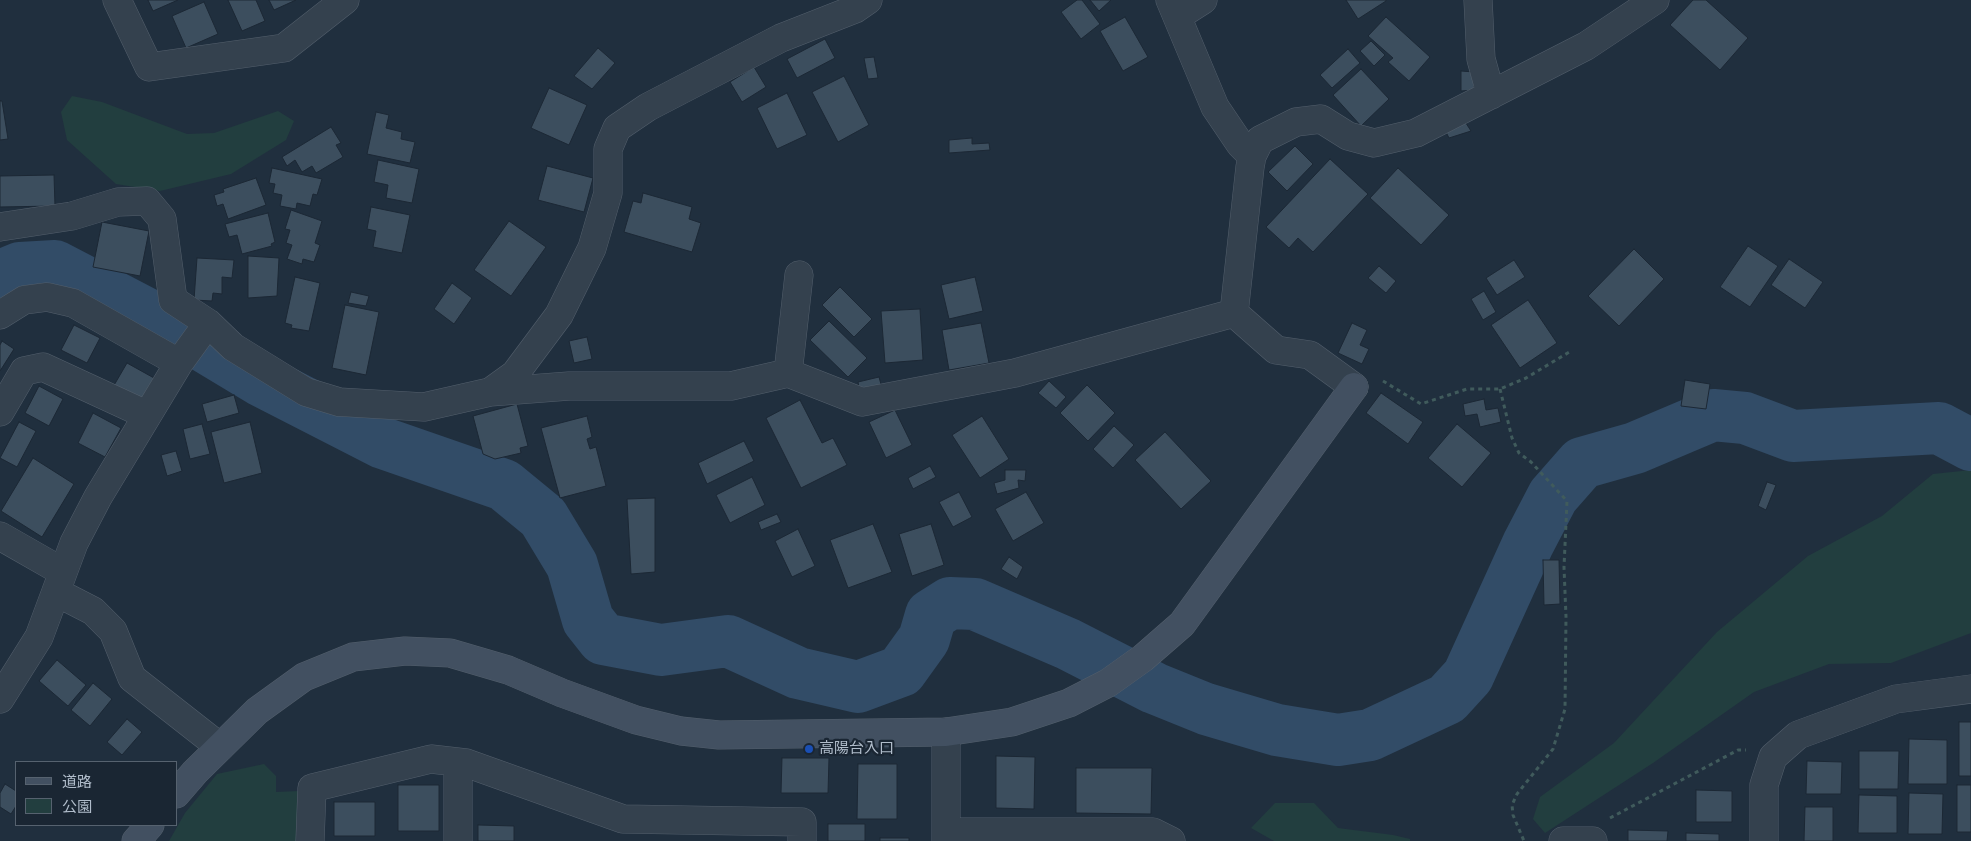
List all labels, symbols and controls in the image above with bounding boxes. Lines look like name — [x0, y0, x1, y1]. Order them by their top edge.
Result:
place label: 高陽台入口 — [819, 740, 894, 758]
marker: 高陽台入口 — [803, 743, 815, 755]
legend — [15, 761, 178, 826]
text: 道路 — [62, 773, 92, 792]
text: 公園 — [62, 798, 92, 817]

